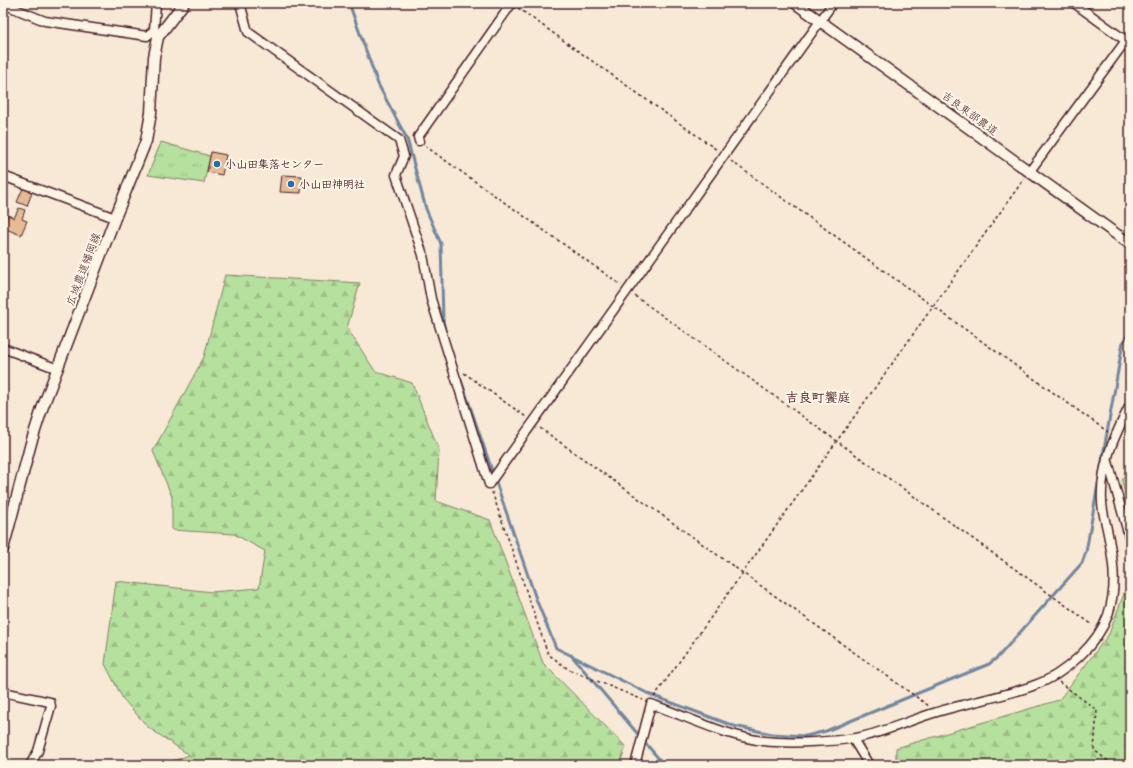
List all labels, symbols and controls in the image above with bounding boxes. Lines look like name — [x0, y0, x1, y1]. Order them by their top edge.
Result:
street label: 吉良東部農道 — [939, 88, 1001, 138]
place label: 小山田集落センター — [225, 157, 324, 171]
marker: 小山田集落センター — [212, 159, 222, 169]
place label: 小山田神明社 — [299, 177, 365, 191]
marker: 小山田神明社 — [286, 179, 296, 189]
street label: 広域農道幡岡線 — [63, 231, 103, 307]
district label: 吉良町饗庭 — [785, 388, 851, 406]

